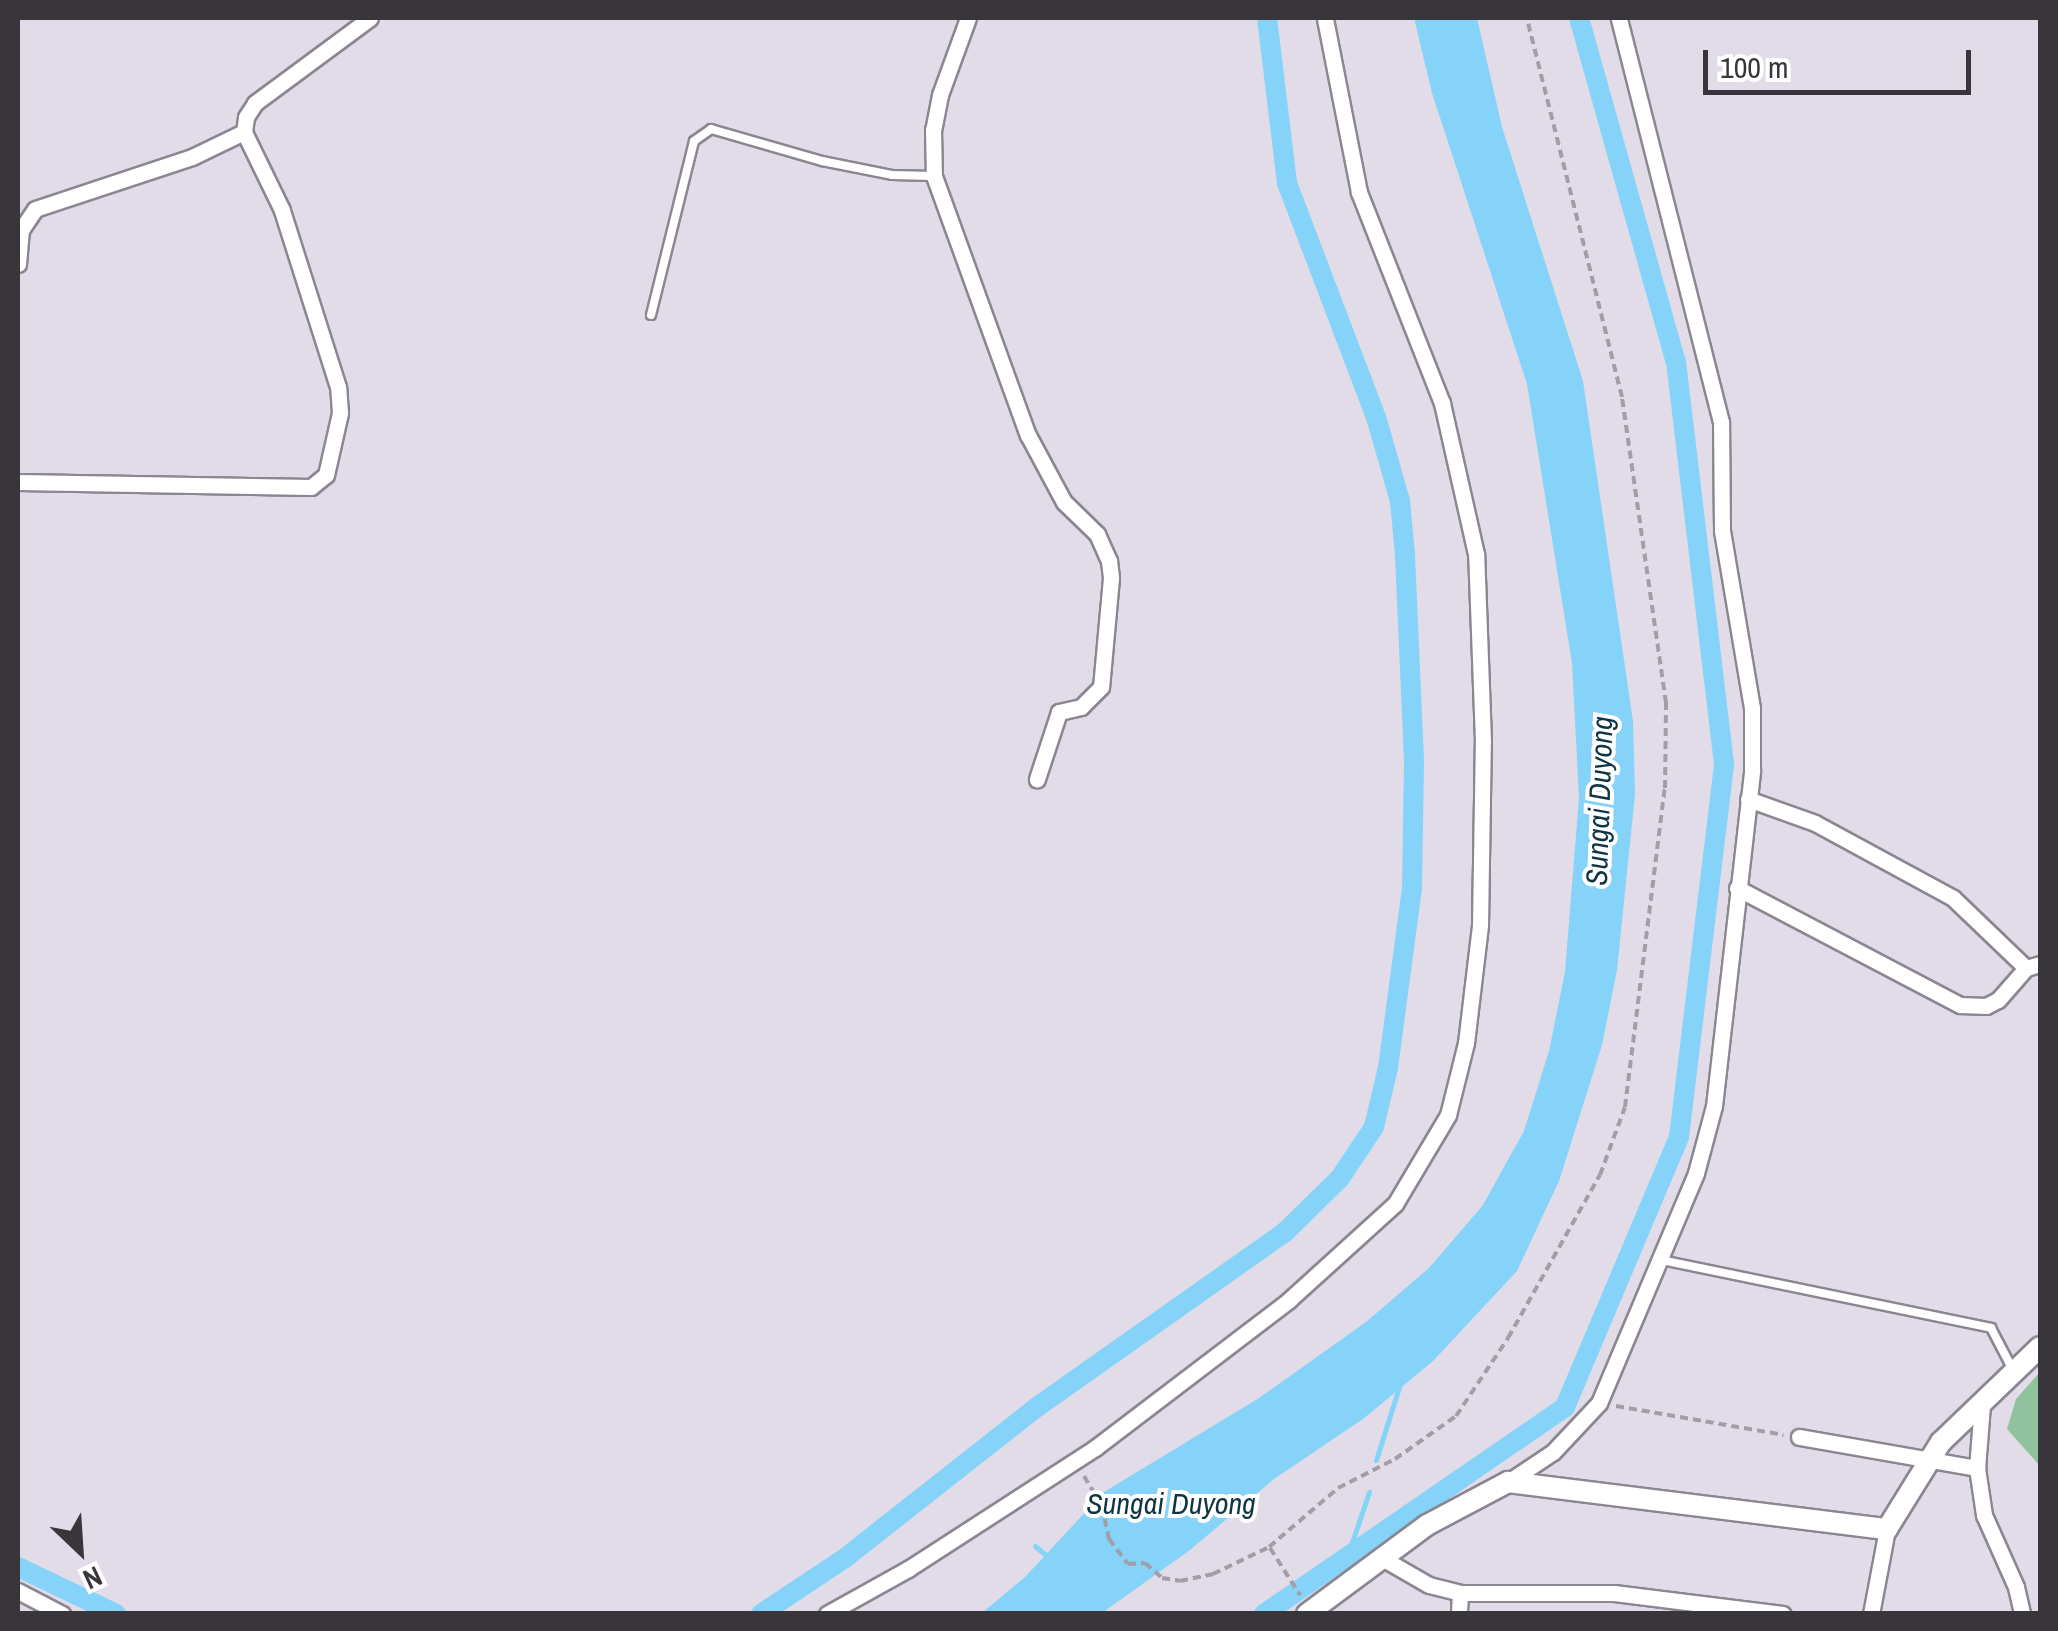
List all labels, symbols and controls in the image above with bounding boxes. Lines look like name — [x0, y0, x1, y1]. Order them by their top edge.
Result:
scale bar — [1708, 30, 1976, 92]
text: 100 m — [1720, 47, 1788, 87]
water label: Sungai Duyong — [1578, 716, 1620, 886]
water label: Sungai Duyong — [1086, 1485, 1256, 1521]
north arrow — [30, 1501, 130, 1601]
text: N — [77, 1557, 108, 1599]

